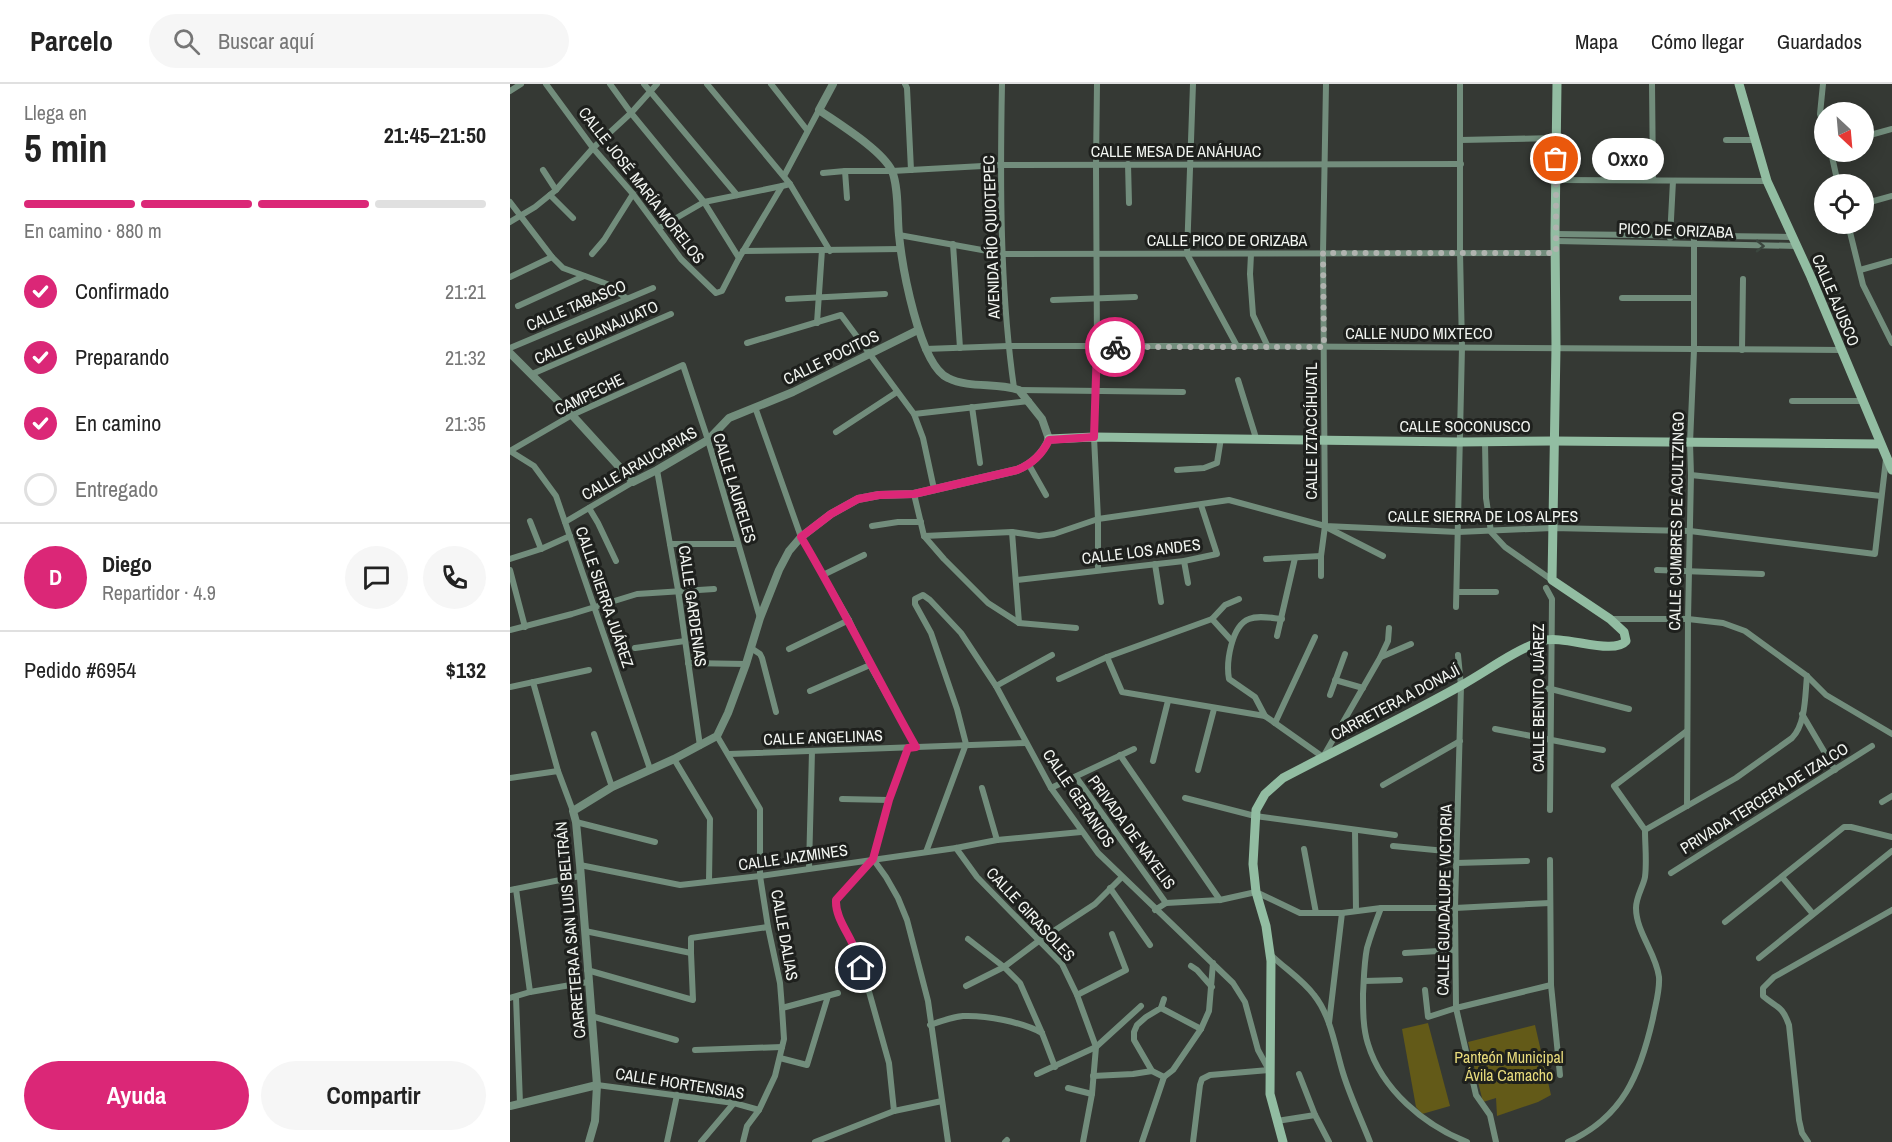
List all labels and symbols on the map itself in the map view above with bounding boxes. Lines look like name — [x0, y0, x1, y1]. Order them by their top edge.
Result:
street label: CALLE JOSÉ MARÍA MORELOS — [574, 102, 710, 268]
north arrow — [1814, 102, 1874, 162]
pin — [1530, 133, 1581, 184]
callout: Oxxo — [1592, 138, 1664, 180]
street label: CALLE MESA DE ANÁHUAC — [1091, 140, 1261, 162]
street label: AVENIDA RÍO QUIOTEPEC — [977, 155, 1005, 320]
street label: PICO DE ORIZABA — [1618, 217, 1734, 243]
street label: CALLE PICO DE ORIZABA — [1147, 229, 1307, 251]
one-way arrow — [1756, 240, 1765, 252]
street label: CALLE AJUSCO — [1807, 251, 1865, 349]
street label: CALLE TABASCO — [523, 274, 629, 336]
street label: CALLE GUANAJUATO — [530, 295, 662, 369]
courier — [1085, 317, 1145, 377]
street label: CALLE NUDO MIXTECO — [1345, 322, 1493, 344]
street label: CALLE POCITOS — [779, 324, 883, 390]
street label: CALLE IZTACCÍHUATL — [1300, 362, 1322, 500]
street label: CAMPECHE — [551, 368, 627, 420]
street label: CALLE CUMBRES DE ACULTZINGO — [1663, 411, 1689, 631]
street label: CALLE SOCONUSCO — [1399, 415, 1531, 437]
street label: CALLE ARAUCARIAS — [577, 421, 701, 505]
street label: CALLE LAURELES — [708, 430, 762, 546]
street label: CALLE SIERRA DE LOS ALPES — [1388, 505, 1578, 527]
street label: CALLE SIERRA JUÁREZ — [571, 523, 639, 671]
street label: CALLE LOS ANDES — [1080, 533, 1202, 569]
street label: CALLE GARDENIAS — [674, 544, 712, 668]
street label: CALLE BENITO JUÁREZ — [1527, 624, 1549, 772]
street label: CARRETERA A DONAJÍ — [1327, 659, 1464, 745]
street label: CALLE ANGELINAS — [763, 724, 883, 750]
street label: PRIVADA TERCERA DE IZALCO — [1676, 737, 1852, 859]
street label: CALLE GERANIOS — [1038, 744, 1120, 852]
street label: PRIVADA DE NAYELIS — [1083, 771, 1181, 894]
street label: CALLE GUADALUPE VICTORIA — [1431, 804, 1457, 996]
street label: CARRETERA A SAN LUIS BELTRÁN — [550, 821, 590, 1039]
street label: CALLE JAZMINES — [737, 838, 849, 876]
street label: CALLE GIRASOLES — [982, 862, 1080, 966]
street label: CALLE DALIAS — [766, 888, 804, 982]
pin — [835, 942, 886, 993]
park label: Panteón Municipal Ávila Camacho — [1454, 1046, 1564, 1086]
street label: CALLE HORTENSIAS — [614, 1062, 746, 1104]

